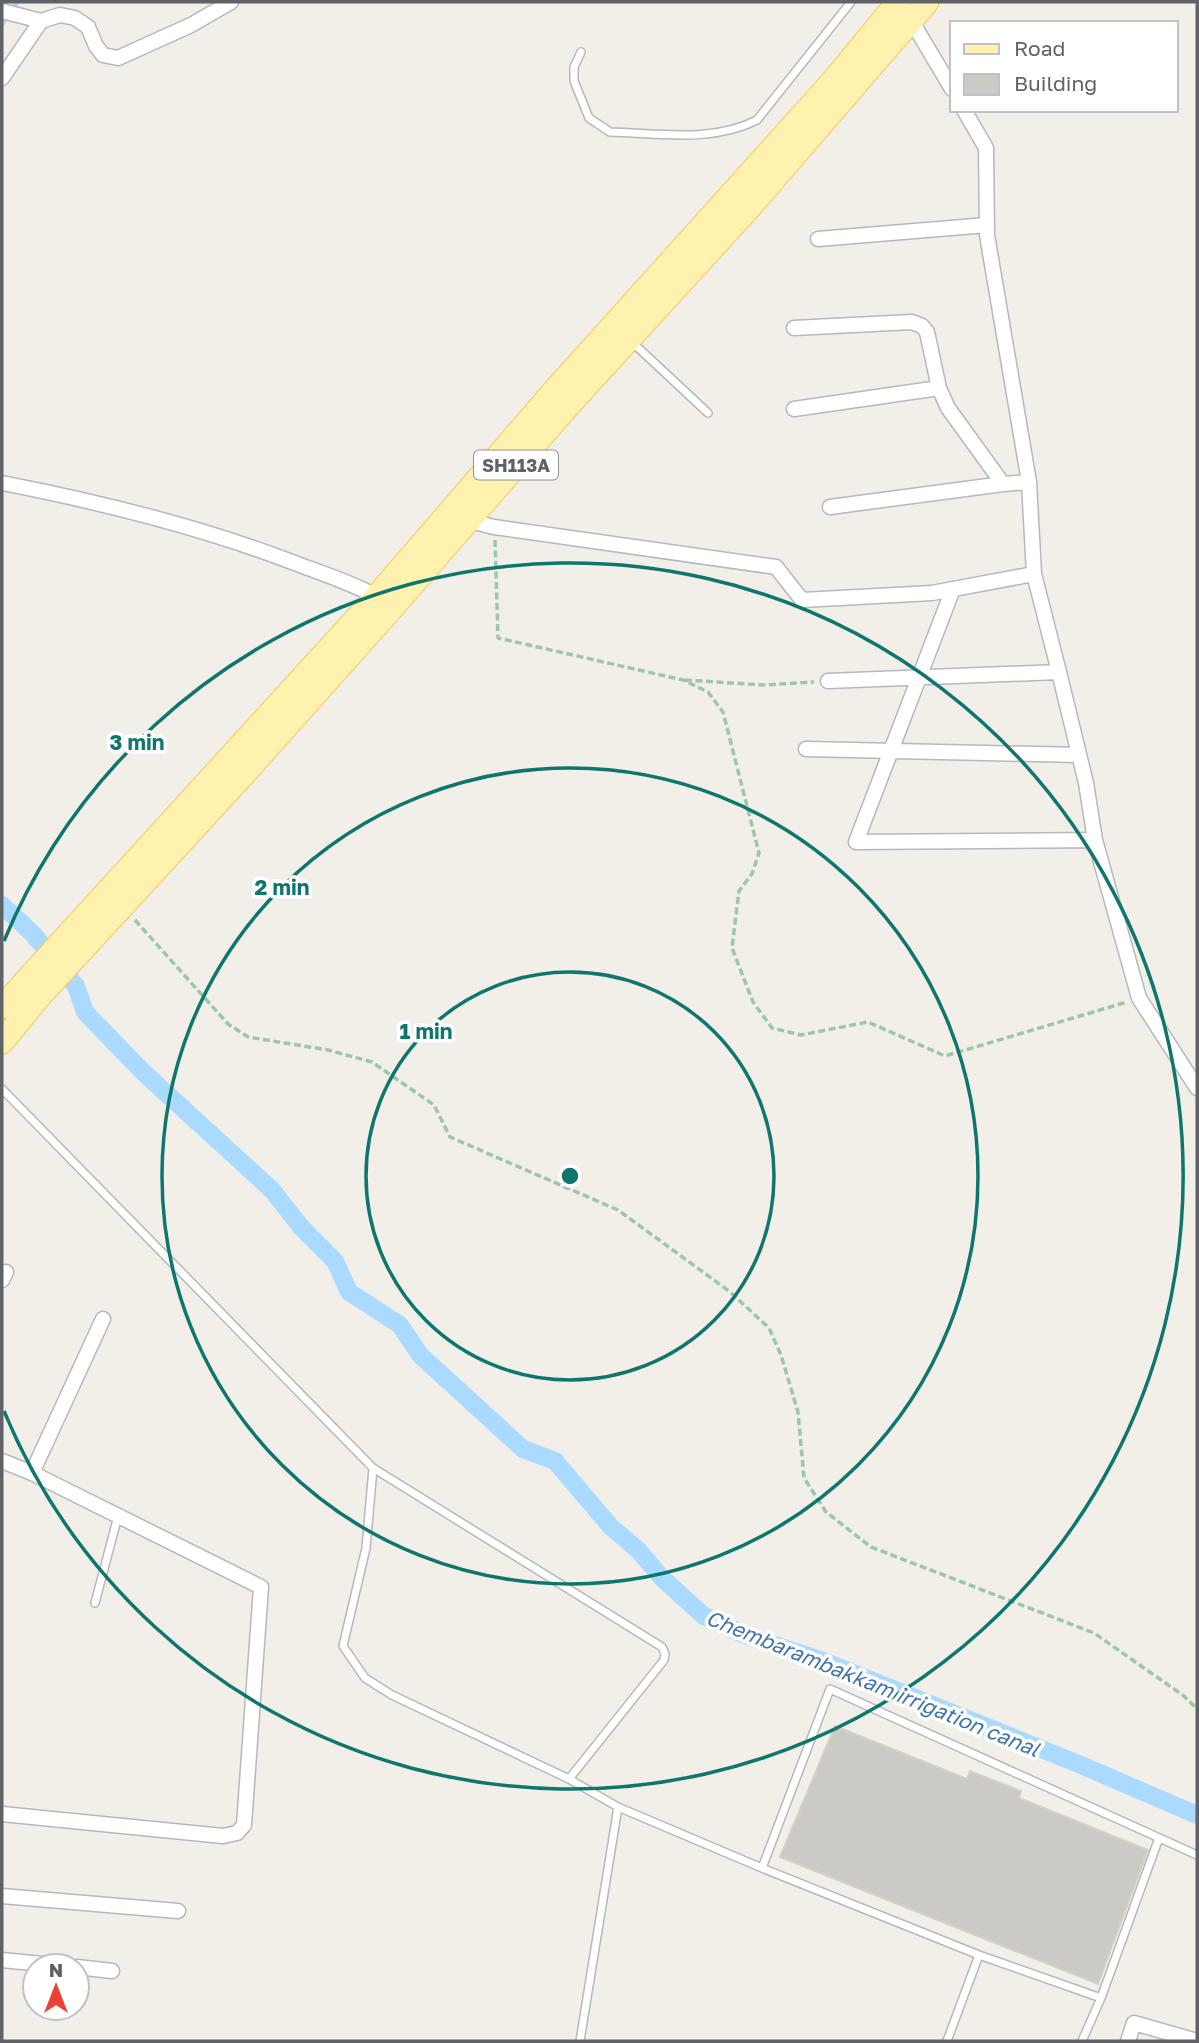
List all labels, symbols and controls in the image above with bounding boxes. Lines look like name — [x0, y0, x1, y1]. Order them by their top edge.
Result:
legend — [950, 21, 1178, 112]
text: Road — [1014, 35, 1065, 61]
text: Building — [1014, 70, 1097, 96]
road number: SH113A — [474, 450, 558, 480]
text: 3 min — [110, 729, 164, 755]
text: 2 min — [255, 874, 309, 900]
text: 1 min — [400, 1018, 452, 1044]
centre of rings — [558, 1164, 582, 1188]
water label: Chembarambakkam irrigation canal — [703, 1604, 1045, 1762]
north arrow — [21, 1952, 91, 2022]
text: N — [49, 1958, 63, 1981]

